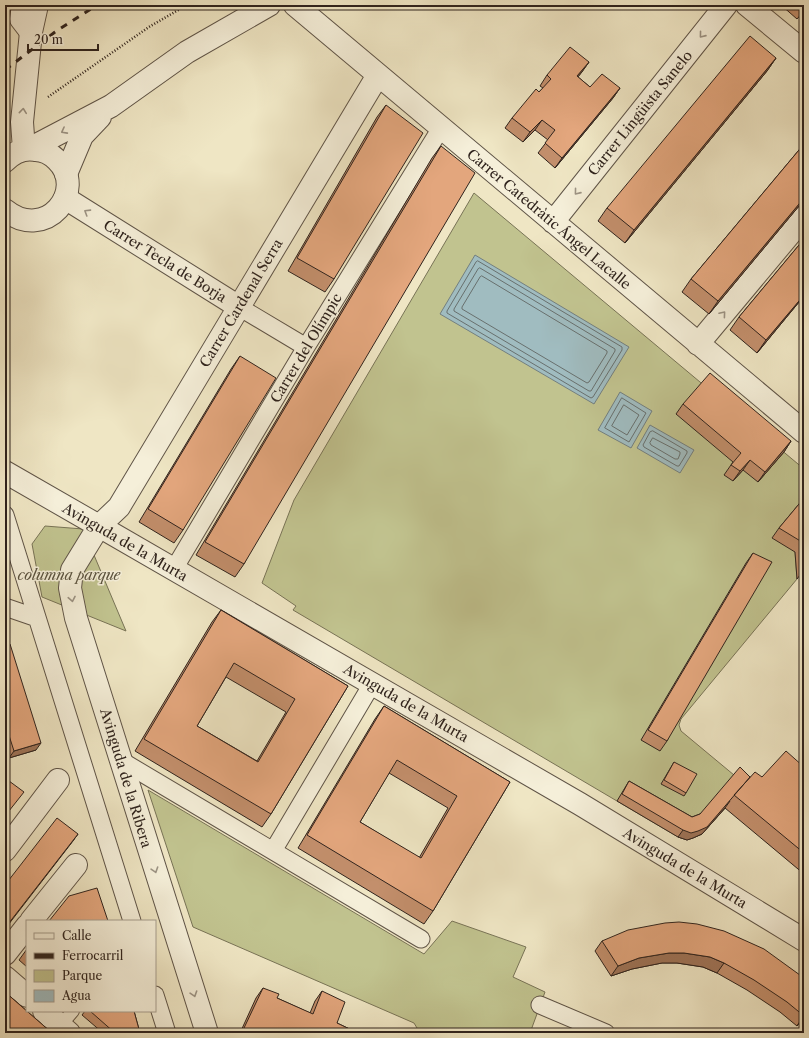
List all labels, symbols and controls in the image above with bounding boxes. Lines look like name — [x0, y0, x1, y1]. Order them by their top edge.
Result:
scale bar — [28, 26, 98, 52]
one-way arrow — [700, 31, 707, 38]
text: 20 m — [34, 32, 63, 47]
street label: Carrer Lingüista Sanelo — [584, 47, 696, 179]
one-way arrow — [18, 108, 27, 114]
one-way arrow — [60, 126, 68, 133]
street label: Carrer Catedràtic Ángel Lacalle — [463, 145, 635, 293]
one-way arrow — [575, 187, 582, 194]
one-way arrow — [84, 209, 91, 217]
street label: Carrer Tecla de Borja — [100, 216, 230, 307]
street label: Carrer Cardenal Serra — [196, 235, 287, 370]
street label: Carrer del Olímpic — [266, 290, 346, 406]
one-way arrow — [718, 311, 725, 319]
street label: Avinguda de la Murta — [58, 498, 191, 585]
park label: columna parque — [18, 566, 122, 584]
one-way arrow — [67, 596, 76, 602]
street label: Avinguda de la Murta — [339, 659, 472, 746]
street label: Avinguda de la Ribera — [96, 705, 156, 850]
street label: Avinguda de la Murta — [619, 823, 751, 912]
one-way arrow — [150, 867, 159, 874]
legend — [26, 920, 156, 1012]
text: Calle — [62, 928, 92, 943]
text: Ferrocarril — [62, 948, 124, 963]
text: Parque — [62, 968, 103, 983]
text: Agua — [61, 988, 92, 1003]
one-way arrow — [189, 991, 198, 998]

